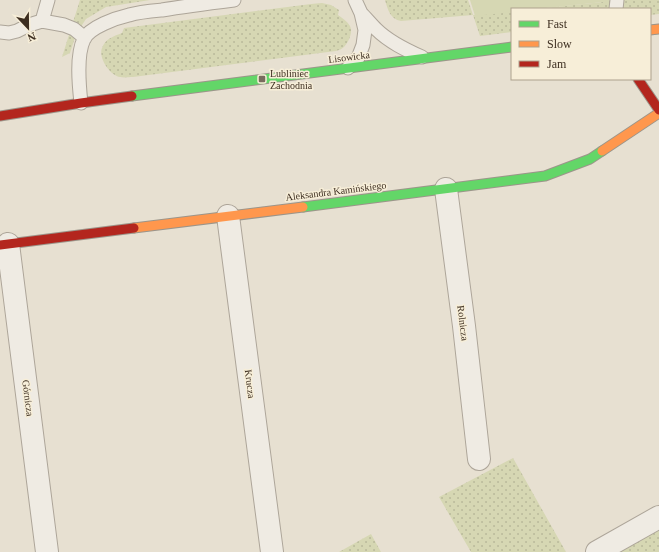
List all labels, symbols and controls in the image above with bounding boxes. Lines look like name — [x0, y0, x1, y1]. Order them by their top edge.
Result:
north arrow — [8, 8, 48, 48]
legend — [511, 8, 651, 80]
text: Fast — [547, 17, 568, 31]
text: N — [26, 30, 38, 44]
text: Slow — [547, 37, 572, 51]
street label: Lisowicka — [328, 49, 371, 65]
text: Jam — [547, 57, 567, 71]
place label: Lubliniec Zachodnia — [270, 68, 313, 91]
marker: Lubliniec Zachodnia — [257, 74, 267, 84]
street label: Aleksandra Kamińskiego — [285, 179, 387, 203]
street label: Rolnicza — [455, 305, 471, 342]
street label: Krucza — [243, 369, 257, 400]
street label: Górnicza — [20, 379, 36, 417]

